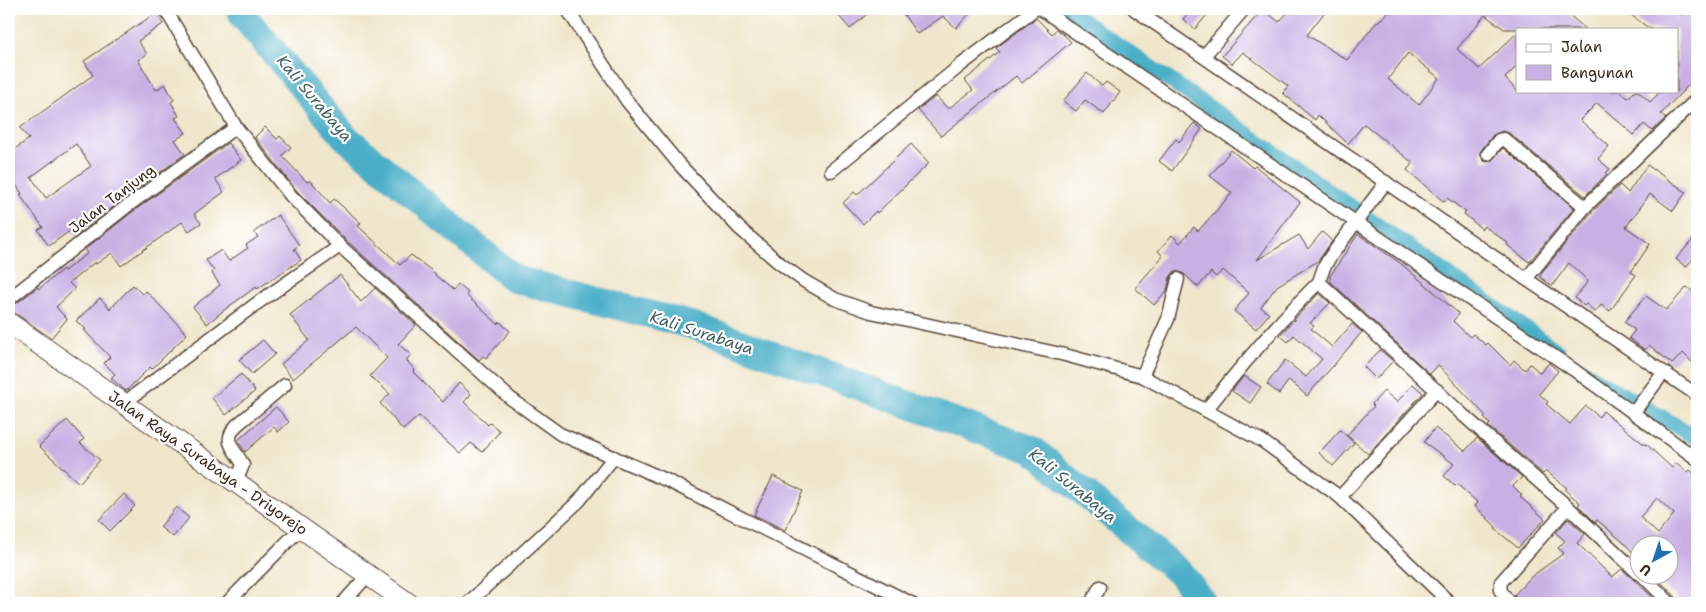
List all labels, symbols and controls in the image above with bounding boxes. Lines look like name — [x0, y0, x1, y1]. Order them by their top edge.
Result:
legend — [1516, 28, 1678, 92]
text: Jalan — [1561, 37, 1602, 57]
water label: Kali Surabaya — [272, 50, 357, 146]
text: Bangunan — [1561, 63, 1633, 83]
street label: Jalan Tanjung — [65, 160, 159, 238]
water label: Kali Surabaya — [648, 306, 756, 359]
street label: Jalan Raya Surabaya - Driyorejo — [104, 386, 312, 540]
water label: Kali Surabaya — [1024, 443, 1121, 527]
north arrow — [1628, 534, 1678, 584]
text: U — [1636, 560, 1655, 580]

